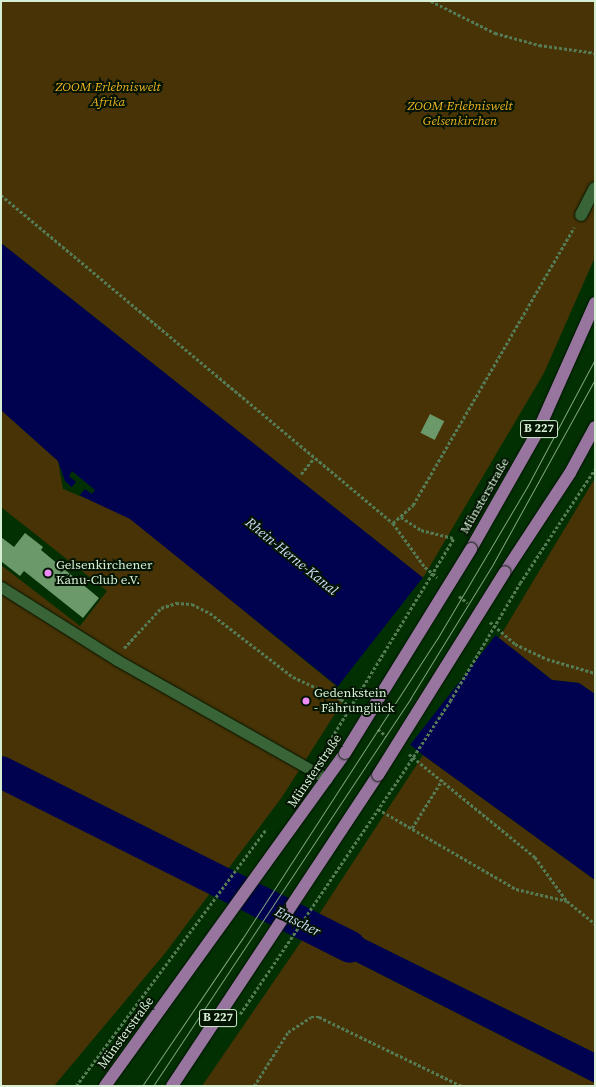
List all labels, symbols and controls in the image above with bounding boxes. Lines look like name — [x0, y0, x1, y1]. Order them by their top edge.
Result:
park label: ZOOM Erlebniswelt Afrika — [55, 80, 161, 111]
park label: ZOOM Erlebniswelt Gelsenkirchen — [407, 99, 513, 130]
road number: B 227 — [520, 419, 558, 439]
street label: Münsterstraße — [457, 455, 513, 537]
water label: Rhein-Herne-Kanal — [242, 514, 342, 598]
place label: Gelsenkirchener Kanu-Club e.V. — [56, 558, 152, 589]
marker: Gelsenkirchener Kanu-Club e.V. — [43, 568, 53, 578]
place label: Gedenkstein - Fährunglück — [314, 686, 395, 717]
marker: Gedenkstein - Fährunglück — [301, 696, 311, 706]
street label: Münsterstraße — [285, 731, 345, 811]
water label: Emscher — [273, 902, 323, 940]
street label: Münsterstraße — [95, 994, 157, 1072]
road number: B 227 — [199, 1008, 237, 1028]

